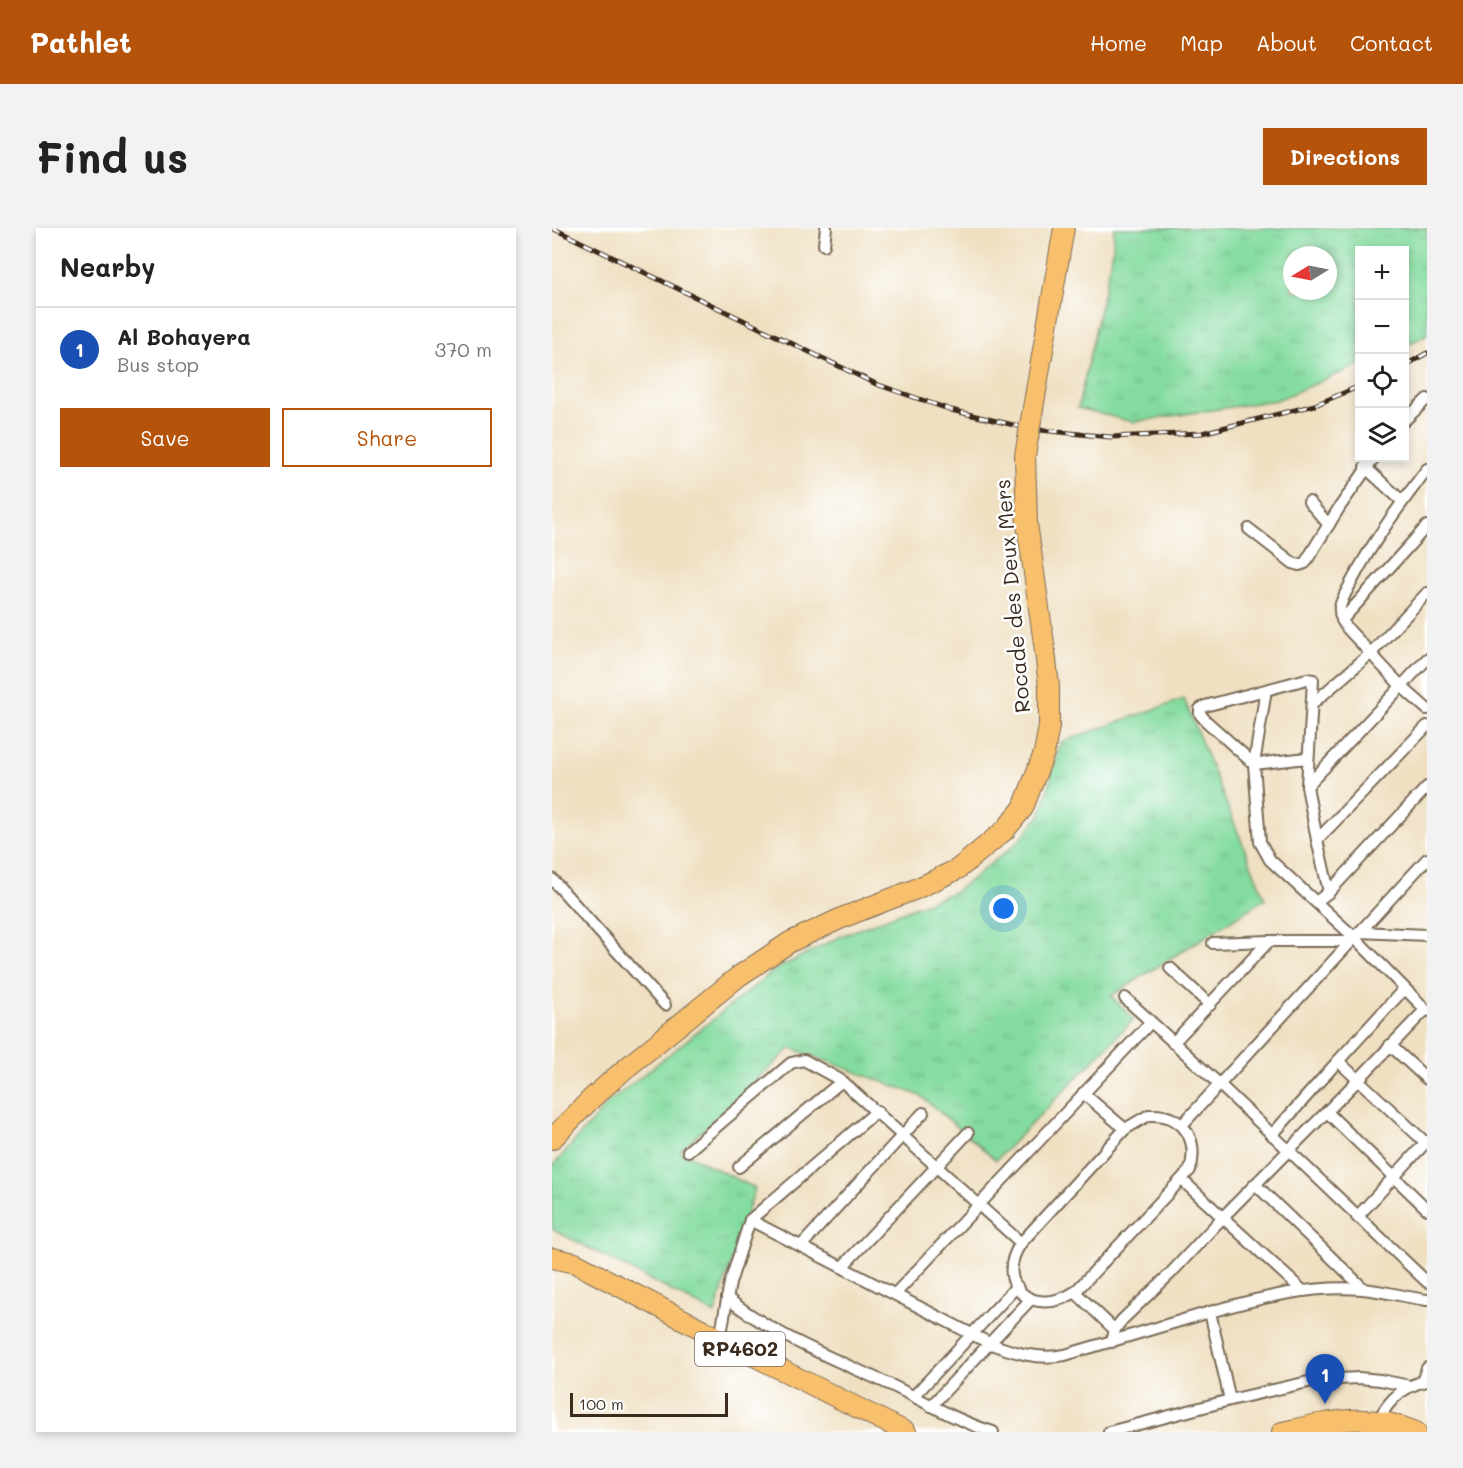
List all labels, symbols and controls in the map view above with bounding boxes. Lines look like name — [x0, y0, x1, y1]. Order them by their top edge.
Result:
text: Pathlet — [30, 24, 132, 60]
text: Home — [1090, 29, 1147, 56]
text: Map — [1180, 29, 1223, 56]
text: About — [1256, 29, 1317, 56]
text: Contact — [1350, 29, 1433, 56]
button: Directions — [1263, 128, 1427, 185]
text: Find us — [36, 129, 188, 184]
north arrow — [1283, 246, 1337, 300]
map controls — [1355, 246, 1409, 462]
button: + — [1355, 246, 1409, 300]
text: Nearby — [60, 250, 155, 284]
button: − — [1355, 300, 1409, 354]
text: Al Bohayera — [117, 322, 251, 351]
text: 1 — [75, 336, 84, 362]
text: 370 m — [434, 336, 492, 362]
text: Bus stop — [117, 351, 199, 377]
button: locate — [1355, 354, 1409, 408]
button: Save — [60, 408, 270, 467]
button: Share — [282, 408, 492, 467]
button: layers — [1355, 408, 1409, 462]
street label: Rocade des Deux Mers — [988, 478, 1035, 714]
your location — [989, 894, 1018, 923]
road number: RP4602 — [695, 1332, 785, 1366]
pin: 1 — [1306, 1354, 1344, 1404]
scale bar — [570, 1390, 728, 1418]
text: 100 m — [579, 1393, 624, 1414]

